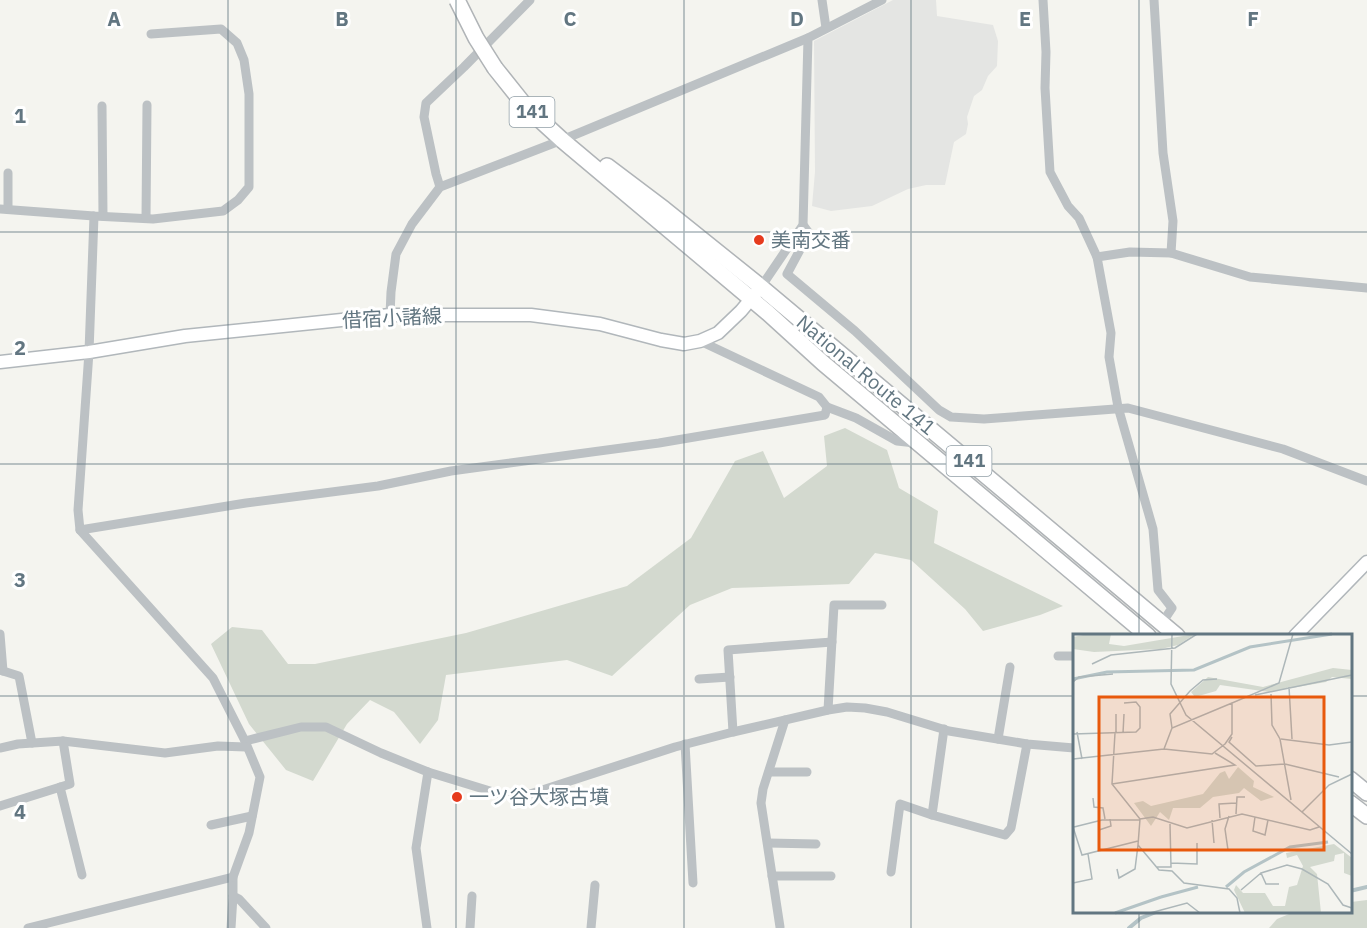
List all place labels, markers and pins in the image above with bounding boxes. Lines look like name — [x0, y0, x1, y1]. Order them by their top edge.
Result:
place label: 美南交番 — [771, 226, 851, 253]
marker: 美南交番 — [752, 233, 766, 247]
place label: 一ツ谷大塚古墳 — [469, 783, 609, 810]
marker: 一ツ谷大塚古墳 — [450, 790, 464, 804]

